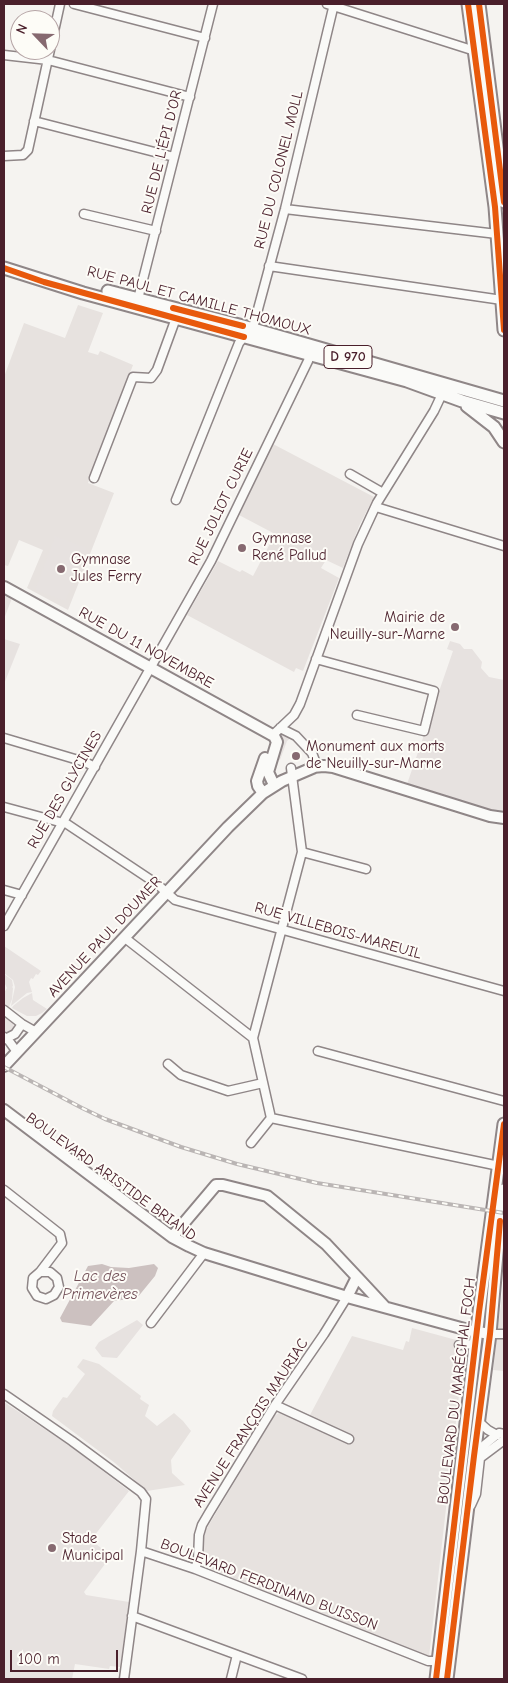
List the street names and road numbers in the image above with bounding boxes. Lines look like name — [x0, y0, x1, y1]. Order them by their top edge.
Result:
street label: RUE DE L'ÉPI D'OR — [138, 88, 186, 216]
street label: RUE DU COLONEL MOLL — [251, 89, 307, 251]
street label: RUE PAUL ET CAMILLE THOMOUX — [85, 262, 313, 340]
road number: D 970 — [324, 346, 372, 368]
street label: RUE JOLIOT CURIE — [185, 446, 257, 568]
street label: RUE DU 11 NOVEMBRE — [76, 603, 216, 693]
street label: RUE DES GLYCINES — [24, 728, 106, 852]
street label: AVENUE PAUL DOUMER — [44, 873, 166, 1001]
street label: RUE VILLEBOIS-MAREUIL — [252, 899, 424, 963]
street label: BOULEVARD ARISTIDE BRIAND — [22, 1109, 200, 1245]
street label: BOULEVARD DU MARÉCHAL FOCH — [434, 1277, 480, 1505]
street label: AVENUE FRANÇOIS MAURIAC — [190, 1335, 312, 1511]
street label: BOULEVARD FERDINAND BUISSON — [158, 1535, 380, 1635]

